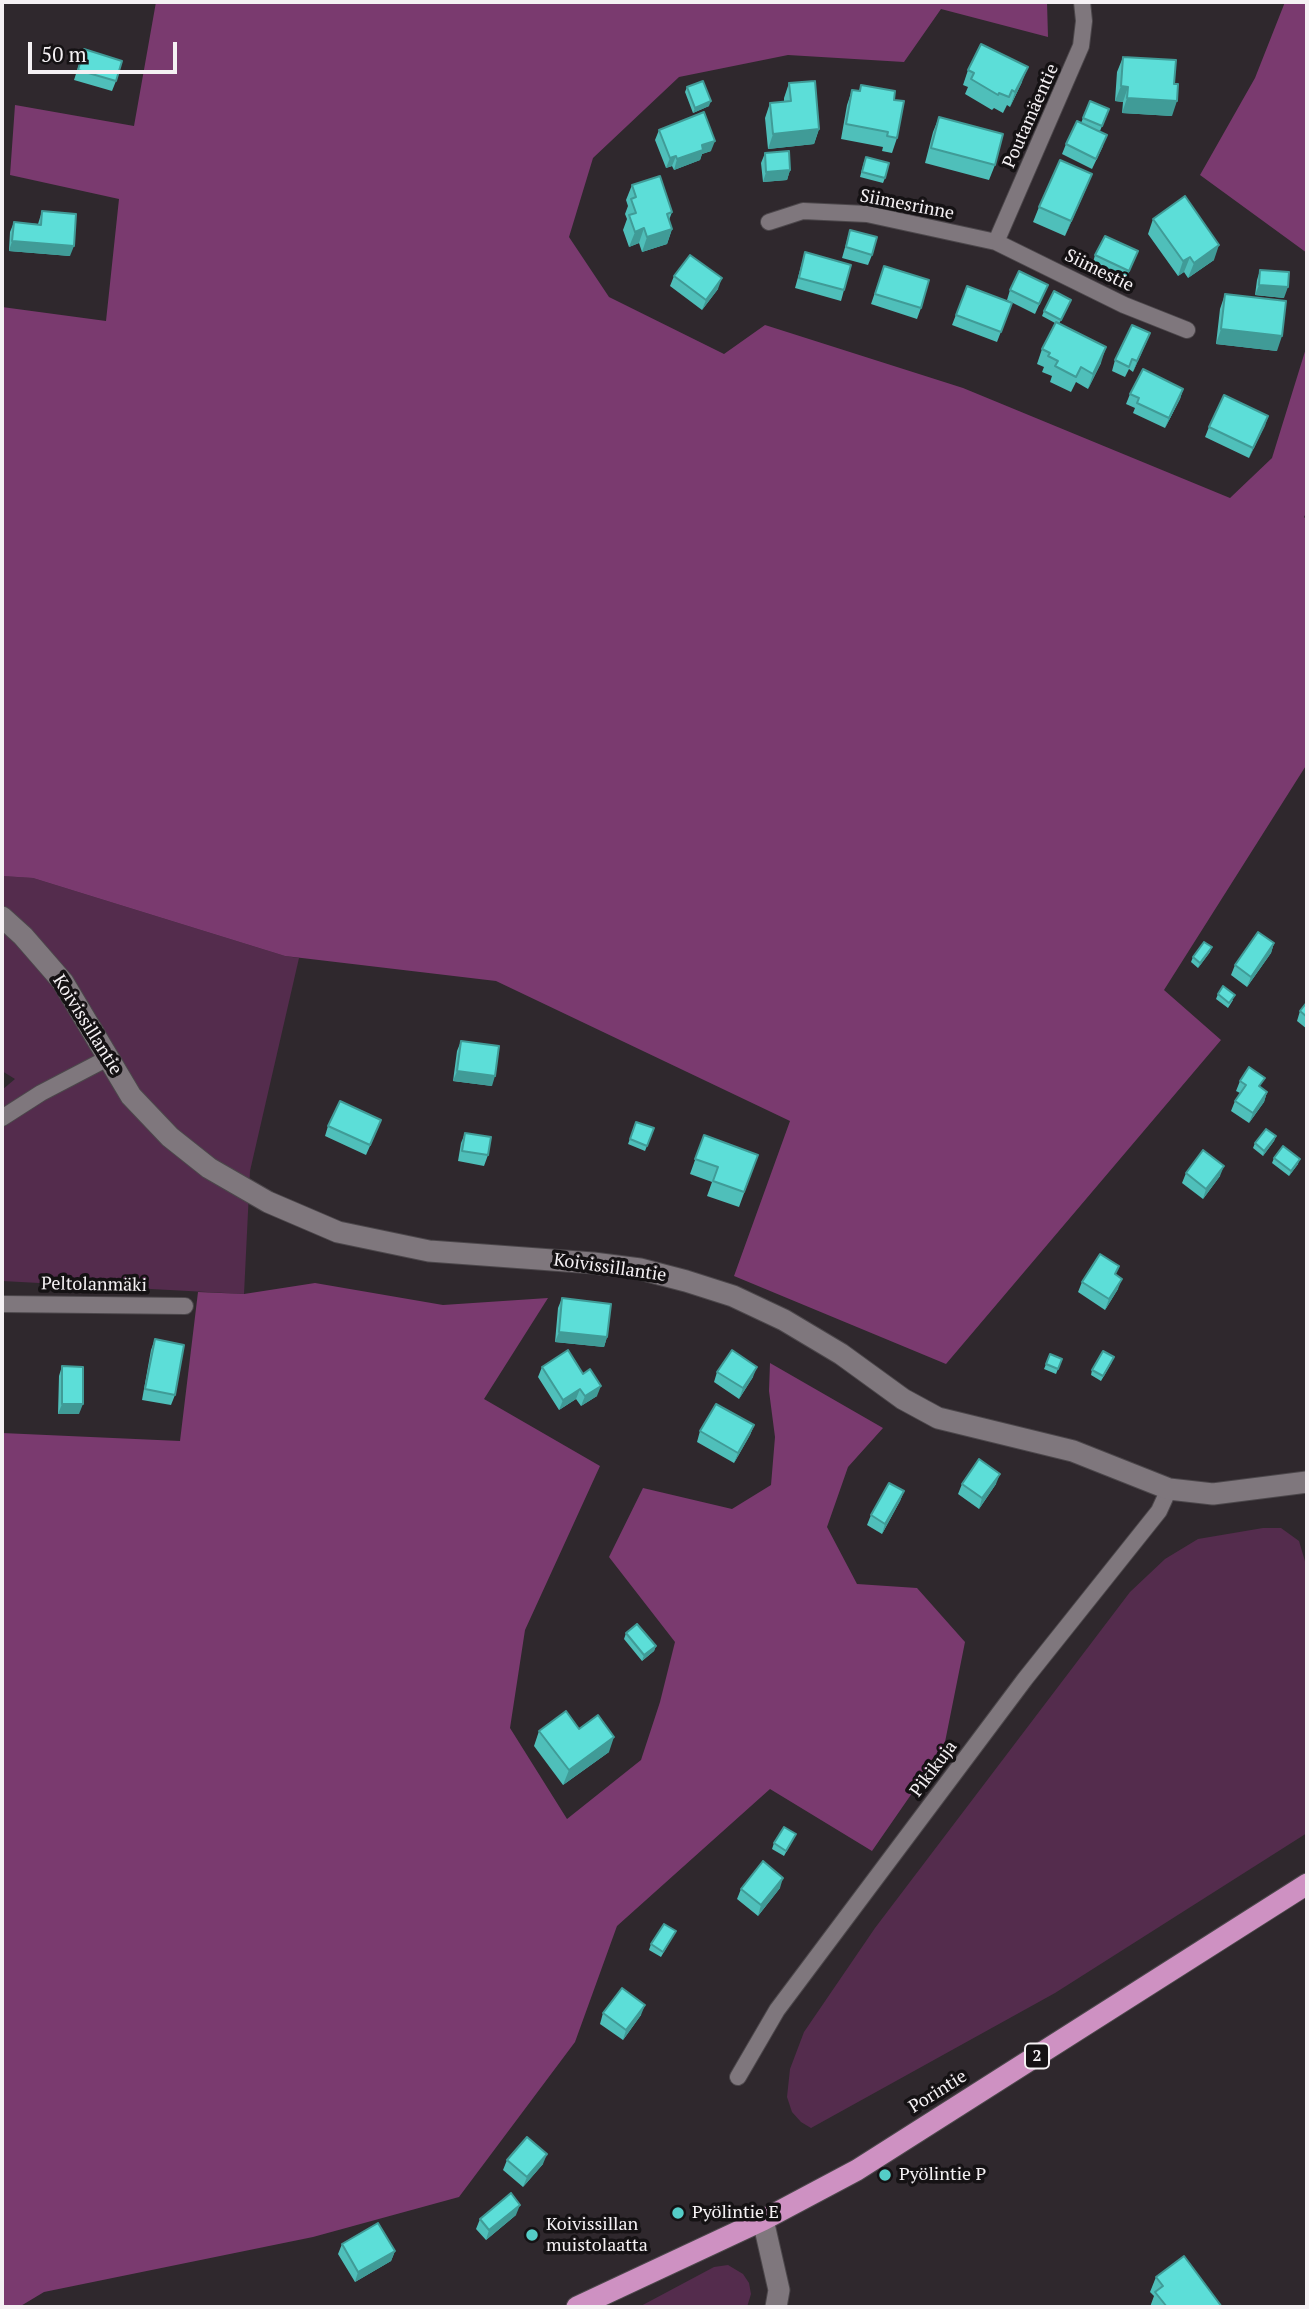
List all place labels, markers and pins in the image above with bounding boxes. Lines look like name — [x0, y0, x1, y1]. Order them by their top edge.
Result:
place label: Pyölintie P — [899, 2164, 986, 2186]
marker: Pyölintie P — [877, 2167, 893, 2183]
place label: Pyölintie E — [692, 2202, 779, 2224]
marker: Pyölintie E — [670, 2205, 686, 2221]
place label: Koivissillan muistolaatta — [546, 2214, 648, 2256]
marker: Koivissillan muistolaatta — [524, 2227, 540, 2243]

